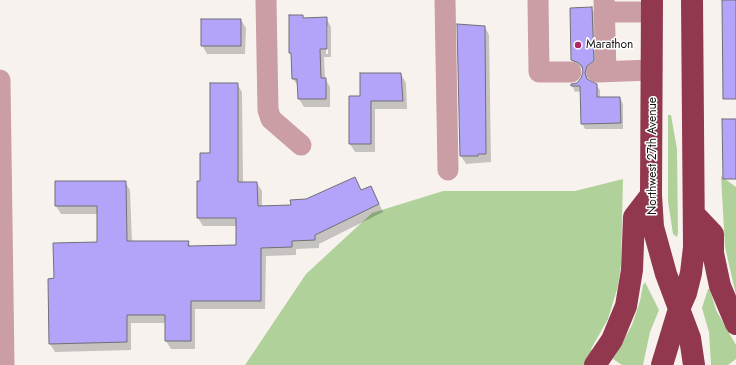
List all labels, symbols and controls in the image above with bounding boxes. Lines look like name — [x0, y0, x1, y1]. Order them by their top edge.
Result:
place label: Marathon — [586, 38, 633, 52]
marker: Marathon — [573, 40, 583, 50]
street label: Northwest 27th Avenue — [646, 97, 660, 215]

